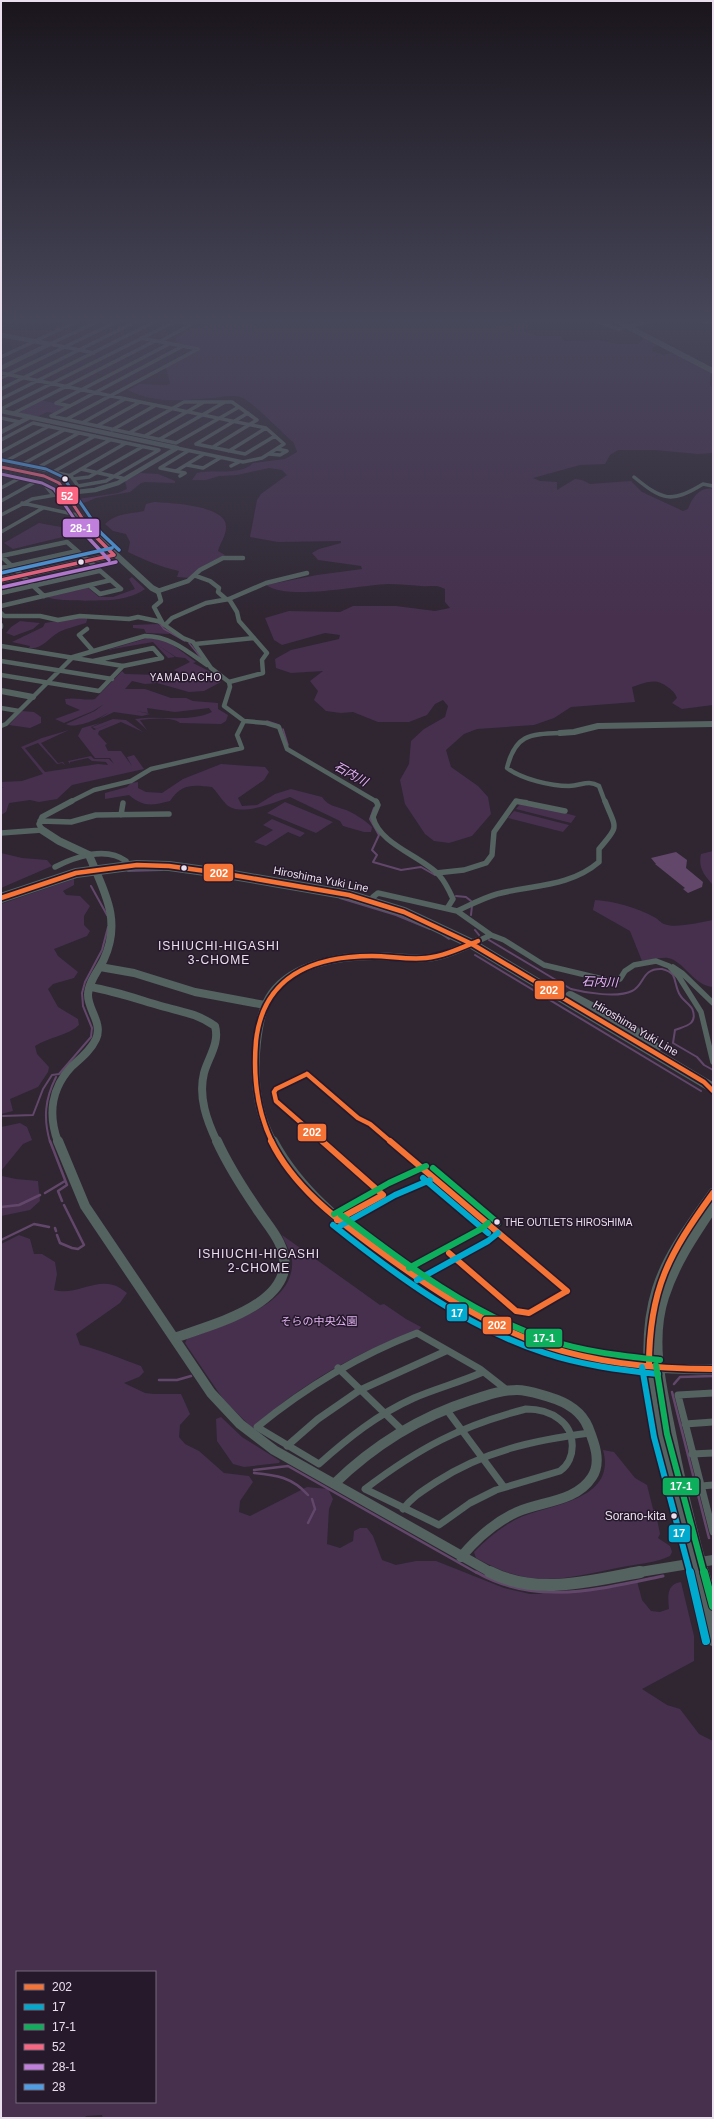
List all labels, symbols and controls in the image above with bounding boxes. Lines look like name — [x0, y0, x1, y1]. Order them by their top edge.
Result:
unlabelled marker — [60, 474, 70, 484]
line badge: 52 — [56, 486, 79, 505]
text: 52 — [61, 490, 73, 502]
line badge: 28-1 — [62, 518, 100, 538]
text: 28-1 — [70, 522, 92, 534]
unlabelled marker — [76, 557, 86, 567]
district label: YAMADACHO — [150, 672, 222, 683]
water label: 石内川 — [332, 759, 372, 790]
unlabelled marker — [179, 863, 189, 873]
line badge: 202 — [203, 863, 234, 882]
street label: Hiroshima Yuki Line — [272, 864, 370, 894]
text: 202 — [210, 867, 228, 879]
district label: ISHIUCHI-HIGASHI 3-CHOME — [158, 939, 280, 967]
water label: 石内川 — [582, 974, 620, 990]
line badge: 202 — [534, 980, 565, 1000]
text: 202 — [540, 984, 558, 996]
street label: Hiroshima Yuki Line — [591, 998, 681, 1058]
line badge: 202 — [297, 1123, 327, 1142]
text: 202 — [303, 1126, 321, 1138]
marker: THE OUTLETS HIROSHIMA — [492, 1217, 502, 1227]
place label: THE OUTLETS HIROSHIMA — [504, 1217, 633, 1228]
district label: ISHIUCHI-HIGASHI 2-CHOME — [198, 1247, 320, 1275]
line badge: 17 — [446, 1303, 468, 1322]
text: 17 — [451, 1307, 463, 1319]
park label: そらの中央公園 — [281, 1315, 358, 1327]
line badge: 202 — [482, 1316, 512, 1335]
text: 202 — [488, 1319, 506, 1331]
line badge: 17-1 — [525, 1328, 563, 1348]
text: 17-1 — [533, 1332, 555, 1344]
line badge: 17-1 — [662, 1477, 700, 1496]
text: 17-1 — [670, 1480, 692, 1492]
place label: Sorano-kita — [605, 1509, 666, 1523]
marker: Sorano-kita — [669, 1511, 679, 1521]
line badge: 17 — [668, 1524, 691, 1543]
text: 17 — [673, 1527, 685, 1539]
legend — [16, 1971, 156, 2103]
text: 202 — [52, 1980, 72, 1994]
text: 17 — [52, 2000, 66, 2014]
text: 17-1 — [52, 2020, 76, 2034]
text: 52 — [52, 2040, 66, 2054]
text: 28-1 — [52, 2060, 76, 2074]
text: 28 — [52, 2080, 66, 2094]

